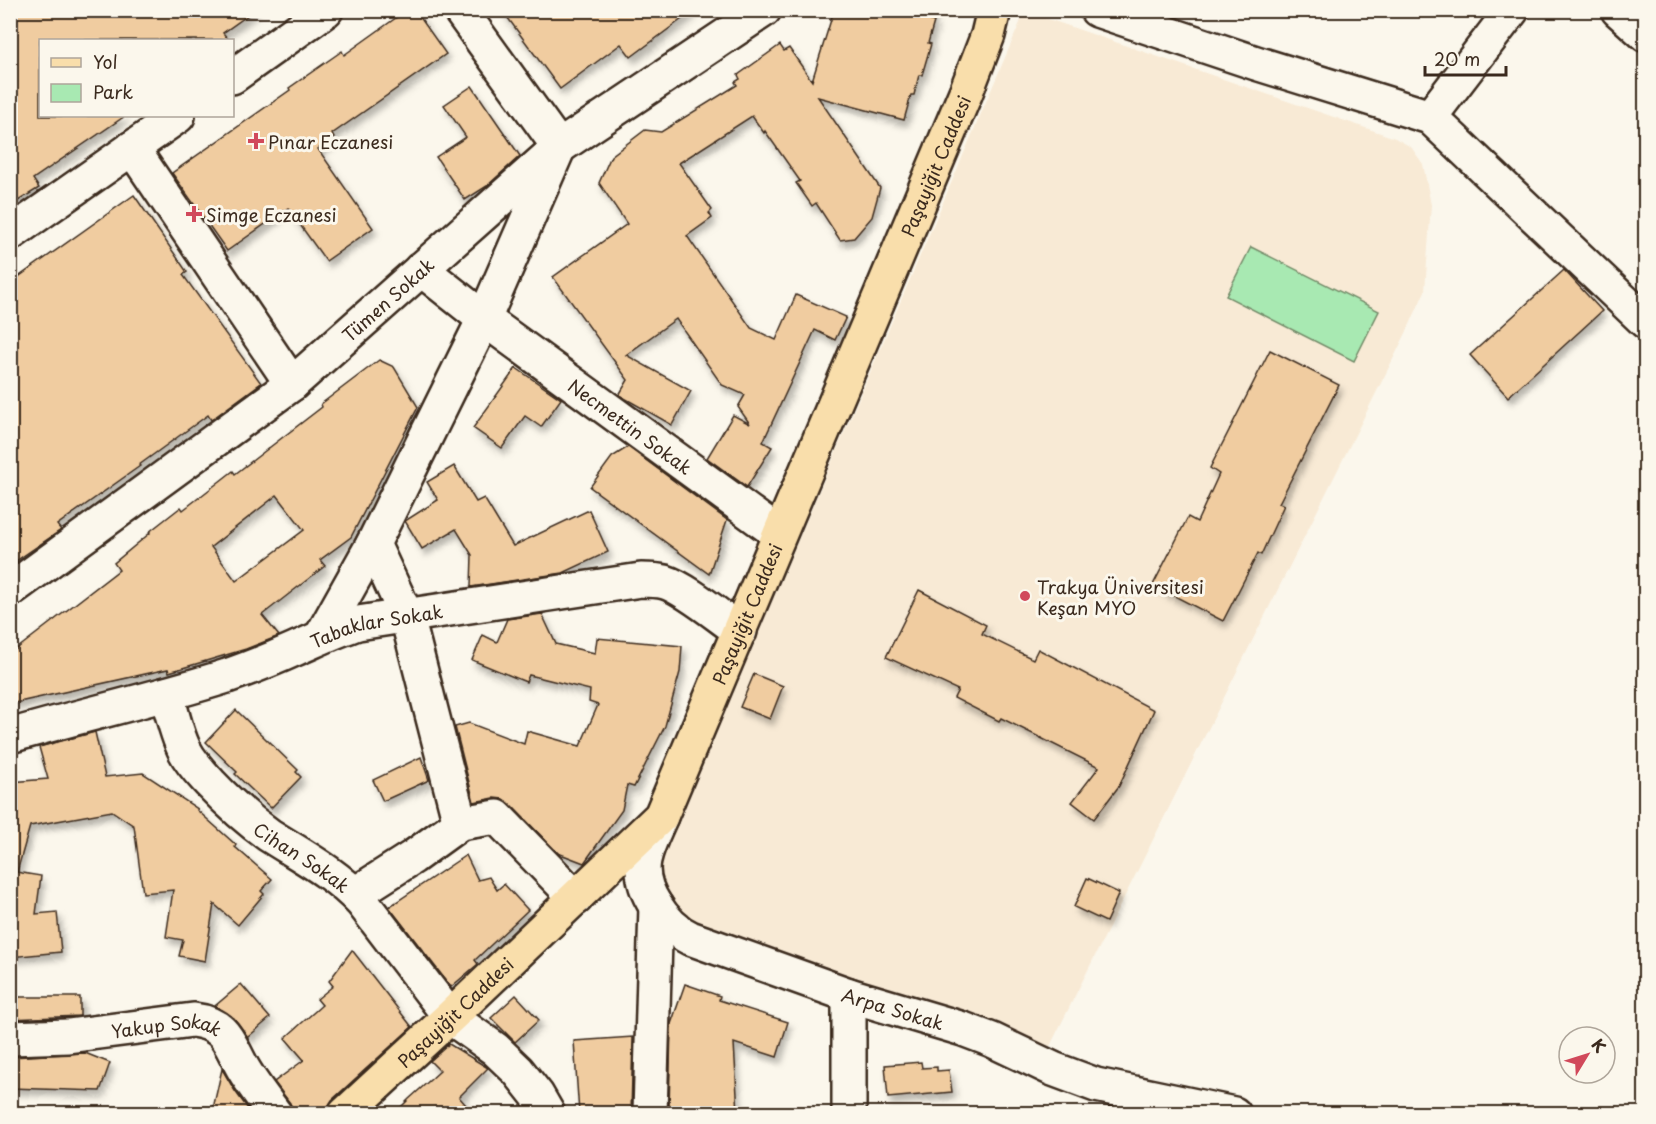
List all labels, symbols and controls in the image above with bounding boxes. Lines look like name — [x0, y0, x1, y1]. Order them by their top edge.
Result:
legend — [39, 39, 234, 117]
scale bar — [1425, 39, 1506, 77]
text: 20 m — [1434, 45, 1480, 72]
text: Yol — [93, 48, 118, 75]
text: Park — [93, 78, 133, 105]
street label: Paşayiğit Caddesi — [893, 91, 977, 240]
place label: Pınar Eczanesi — [268, 128, 393, 155]
marker: Pınar Eczanesi — [249, 134, 263, 148]
place label: Simge Eczanesi — [206, 201, 337, 228]
marker: Simge Eczanesi — [187, 207, 201, 221]
street label: Tümen Sokak — [336, 251, 440, 347]
street label: Necmettin Sokak — [563, 372, 698, 480]
street label: Paşayiğit Caddesi — [705, 539, 788, 688]
place label: Trakya Üniversitesi Keşan MYO — [1037, 573, 1204, 621]
marker: Trakya Üniversitesi Keşan MYO — [1018, 589, 1032, 603]
street label: Tabaklar Sokak — [306, 597, 445, 654]
street label: Cihan Sokak — [248, 815, 356, 898]
street label: Paşayiğit Caddesi — [391, 950, 519, 1073]
street label: Arpa Sokak — [839, 980, 947, 1036]
street label: Yakup Sokak — [109, 1006, 229, 1044]
north arrow — [1557, 1025, 1617, 1085]
text: K — [1587, 1033, 1613, 1057]

